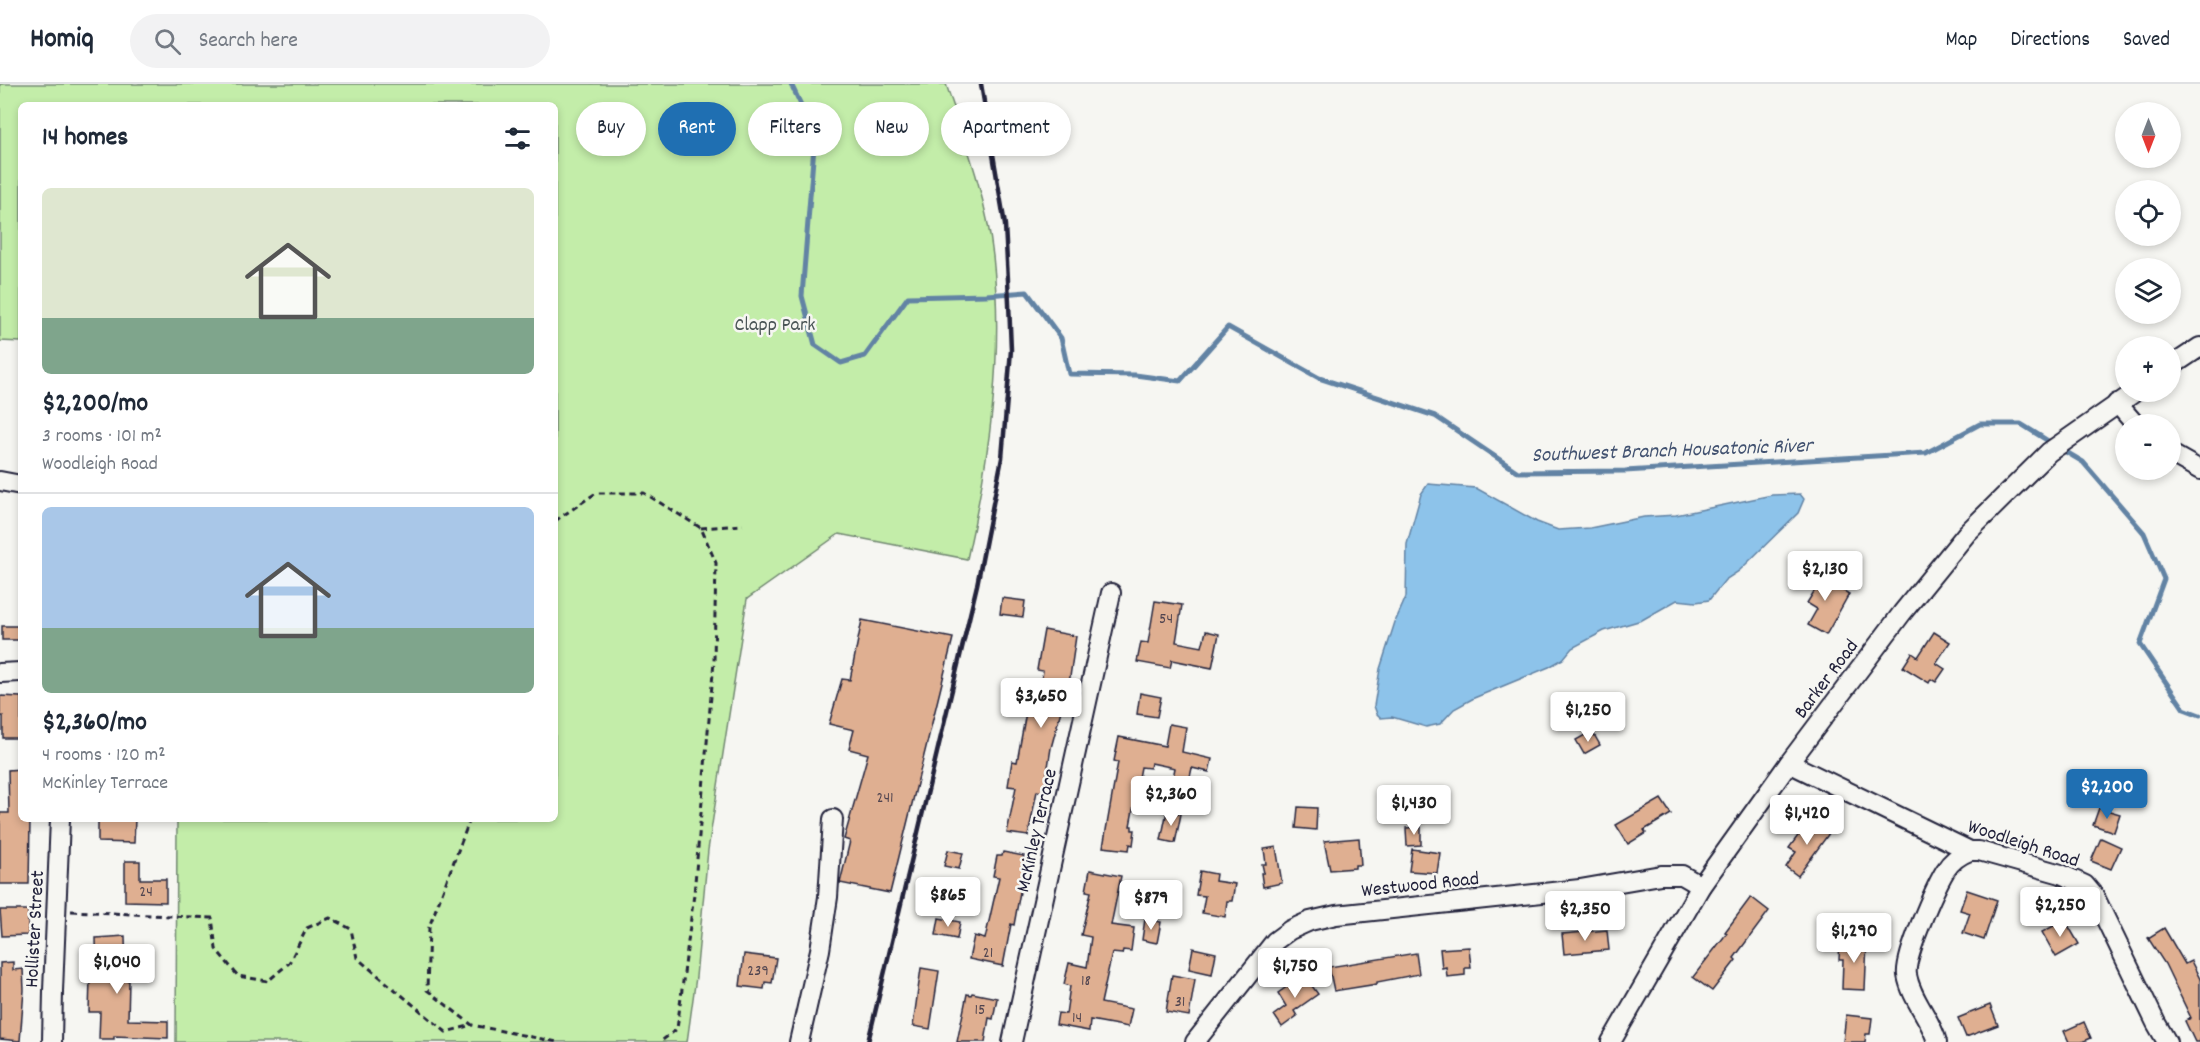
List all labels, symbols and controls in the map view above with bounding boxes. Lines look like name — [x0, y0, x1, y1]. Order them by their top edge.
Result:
search box — [130, 14, 550, 68]
text: Homiq — [30, 21, 94, 61]
icon: search — [151, 25, 184, 58]
text: Search here — [199, 26, 298, 57]
text: Map — [1946, 26, 1977, 56]
text: Directions — [2010, 26, 2090, 56]
text: Saved — [2123, 26, 2170, 56]
chip: Buy — [576, 102, 646, 156]
chip: Rent — [658, 102, 736, 156]
chip: Filters — [748, 102, 842, 156]
chip: New — [854, 102, 929, 156]
chip: Apartment — [941, 102, 1071, 156]
north arrow — [2115, 102, 2181, 168]
map controls — [2115, 102, 2181, 480]
text: 14 homes — [42, 120, 128, 157]
icon: filters — [501, 122, 534, 155]
button: locate — [2115, 180, 2181, 246]
icon: home — [234, 227, 342, 335]
button: layers — [2115, 258, 2181, 324]
park label: Clapp Park — [734, 312, 816, 340]
button: + — [2115, 336, 2181, 402]
text: $2,200/mo — [42, 386, 148, 423]
button: − — [2115, 414, 2181, 480]
text: 3 rooms · 101 m² — [42, 423, 162, 451]
water label: Southwest Branch Housatonic River — [1531, 432, 1815, 472]
text: Woodleigh Road — [42, 451, 158, 479]
icon: home — [234, 546, 342, 654]
pin: $2,130 — [1776, 551, 1874, 602]
text: $2,130 — [1802, 556, 1848, 584]
house number: 54 — [1159, 608, 1173, 631]
street label: Barker Road — [1788, 634, 1866, 725]
pin: $3,650 — [992, 678, 1090, 729]
text: $3,650 — [1015, 683, 1067, 711]
pin: $1,250 — [1539, 692, 1637, 743]
text: $1,250 — [1564, 697, 1612, 725]
text: $2,360/mo — [42, 705, 147, 742]
text: 4 rooms · 120 m² — [42, 742, 166, 770]
street label: McKinley Terrace — [1010, 766, 1066, 895]
pin: $2,200 — [2058, 769, 2156, 820]
text: McKinley Terrace — [42, 770, 168, 798]
text: $2,200 — [2080, 774, 2134, 802]
pin: $2,360 — [1122, 776, 1220, 827]
text: $2,360 — [1145, 781, 1197, 809]
pin: $1,430 — [1365, 785, 1463, 836]
house number: 241 — [876, 787, 894, 810]
text: $1,430 — [1391, 790, 1437, 818]
pin: $1,420 — [1758, 795, 1856, 846]
text: $1,420 — [1784, 800, 1830, 828]
street label: Woodleigh Road — [1964, 814, 2082, 876]
street label: Westwood Road — [1360, 866, 1481, 906]
street label: Hollister Street — [19, 870, 53, 989]
pin: $865 — [912, 877, 984, 928]
pin: $879 — [1115, 880, 1187, 931]
house number: 24 — [139, 881, 153, 904]
text: $865 — [929, 882, 967, 910]
text: $879 — [1134, 885, 1168, 913]
pin: $2,250 — [2011, 887, 2109, 938]
pin: $2,350 — [1536, 891, 1634, 942]
text: $2,250 — [2034, 892, 2086, 920]
text: $2,350 — [1559, 896, 1611, 924]
pin: $1,290 — [1805, 913, 1903, 964]
text: $1,290 — [1830, 918, 1878, 946]
house number: 21 — [983, 942, 993, 965]
pin: $1,040 — [68, 944, 166, 995]
pin: $1,750 — [1246, 948, 1344, 999]
text: $1,040 — [93, 949, 141, 977]
text: $1,750 — [1272, 953, 1318, 981]
house number: 239 — [747, 960, 769, 983]
house number: 18 — [1081, 970, 1091, 993]
house number: 31 — [1175, 991, 1185, 1014]
house number: 15 — [975, 999, 985, 1022]
house number: 14 — [1072, 1007, 1082, 1030]

